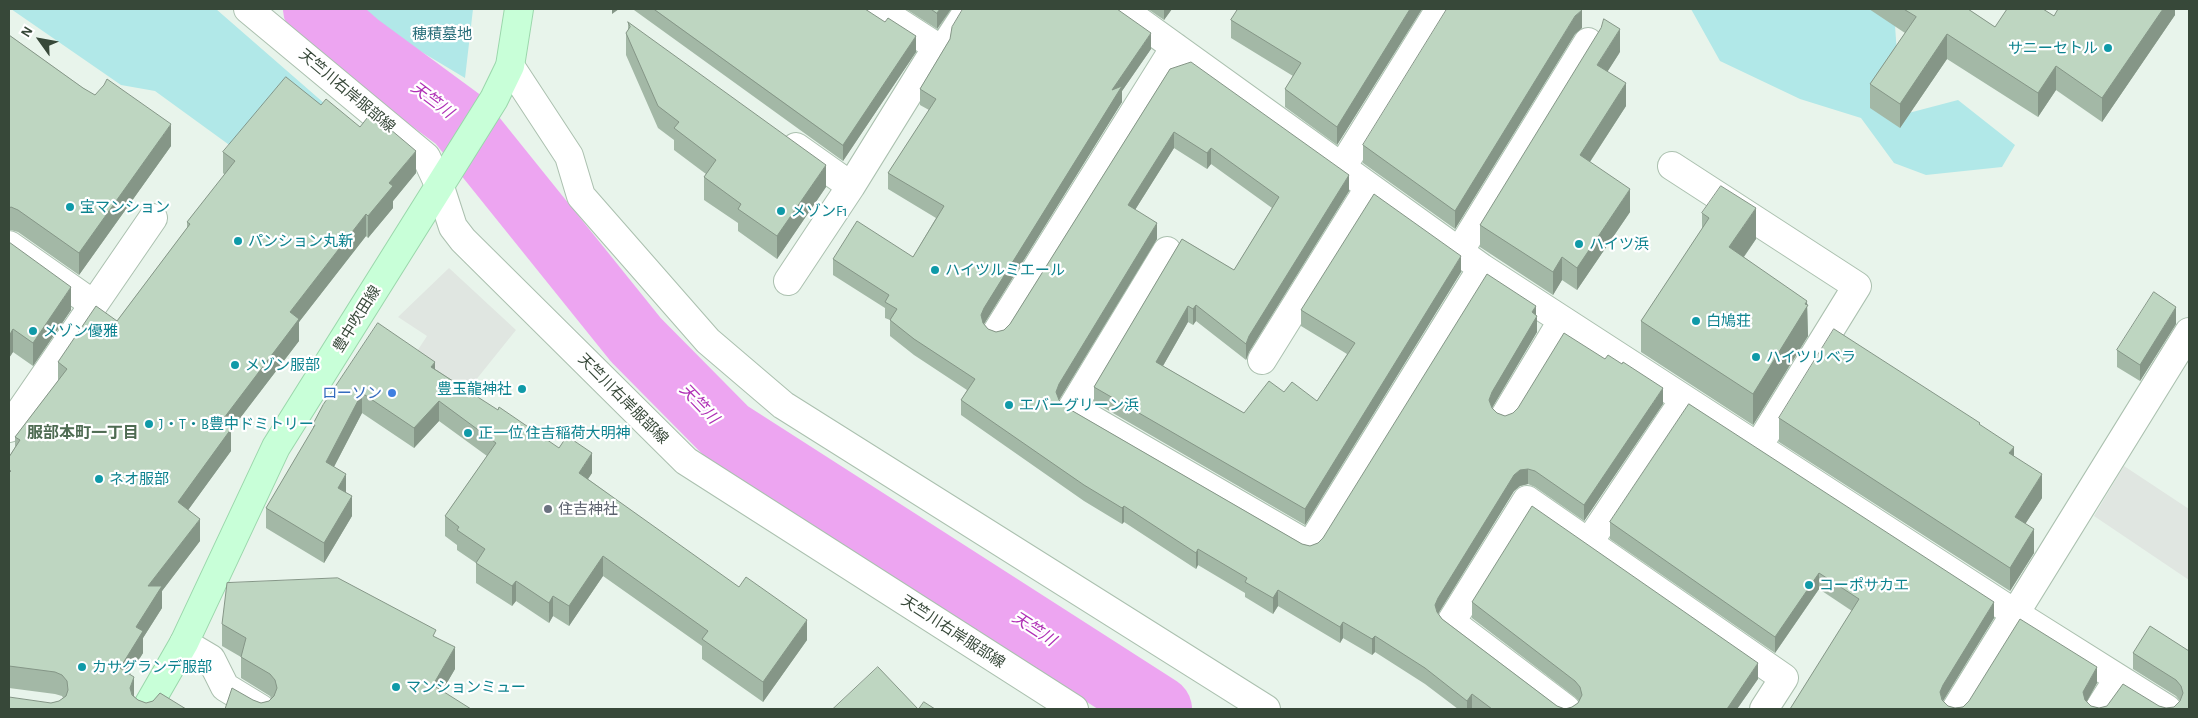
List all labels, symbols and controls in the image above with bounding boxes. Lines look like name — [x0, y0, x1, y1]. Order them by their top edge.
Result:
north arrow — [15, 15, 65, 65]
text: N — [19, 24, 36, 40]
park label: 穂積墓地 — [412, 25, 472, 43]
place label: サニーセトル — [2008, 39, 2098, 57]
marker: サニーセトル — [2102, 42, 2114, 54]
street label: 天竺川右岸服部線 — [295, 46, 399, 136]
water label: 天竺川 — [407, 78, 457, 122]
place label: 宝マンション — [80, 198, 170, 216]
marker: 宝マンション — [64, 201, 76, 213]
place label: メゾンF1 — [791, 202, 848, 220]
marker: メゾンF1 — [775, 205, 787, 217]
place label: パンション丸新 — [248, 232, 353, 250]
marker: パンション丸新 — [232, 235, 244, 247]
place label: ハイツ浜 — [1589, 235, 1649, 253]
marker: ハイツ浜 — [1573, 238, 1585, 250]
place label: ハイツルミエール — [945, 261, 1065, 279]
marker: ハイツルミエール — [929, 264, 941, 276]
street label: 豊中吹田線 — [329, 282, 385, 356]
place label: 白鳩荘 — [1706, 312, 1751, 330]
marker: 白鳩荘 — [1690, 315, 1702, 327]
place label: メゾン優雅 — [43, 322, 118, 340]
marker: メゾン優雅 — [27, 325, 39, 337]
place label: ハイツリベラ — [1766, 348, 1856, 366]
street label: 天竺川右岸服部線 — [574, 350, 672, 448]
marker: ハイツリベラ — [1750, 351, 1762, 363]
place label: メゾン服部 — [245, 356, 320, 374]
marker: メゾン服部 — [229, 359, 241, 371]
place label: 豊玉龍神社 — [437, 380, 512, 398]
water label: 天竺川 — [675, 380, 723, 428]
marker: 豊玉龍神社 — [516, 383, 528, 395]
place label: ローソン — [322, 384, 382, 402]
marker: ローソン — [386, 387, 398, 399]
place label: エバーグリーン浜 — [1019, 396, 1139, 414]
marker: エバーグリーン浜 — [1003, 399, 1015, 411]
place label: J・T・B豊中ドミトリー — [159, 415, 314, 433]
marker: J・T・B豊中ドミトリー — [143, 418, 155, 430]
district label: 服部本町一丁目 — [27, 423, 139, 443]
place label: 正一位 住吉稲荷大明神 — [478, 424, 630, 442]
marker: 正一位 住吉稲荷大明神 — [462, 427, 474, 439]
place label: ネオ服部 — [109, 470, 169, 488]
marker: ネオ服部 — [93, 473, 105, 485]
place label: 住吉神社 — [558, 500, 618, 518]
marker: 住吉神社 — [542, 503, 554, 515]
place label: コーポサカエ — [1819, 576, 1909, 594]
marker: コーポサカエ — [1803, 579, 1815, 591]
street label: 天竺川右岸服部線 — [898, 592, 1008, 672]
water label: 天竺川 — [1009, 608, 1059, 650]
place label: カサグランデ服部 — [92, 658, 212, 676]
marker: カサグランデ服部 — [76, 661, 88, 673]
place label: マンションミュー — [406, 678, 526, 696]
marker: マンションミュー — [390, 681, 402, 693]

